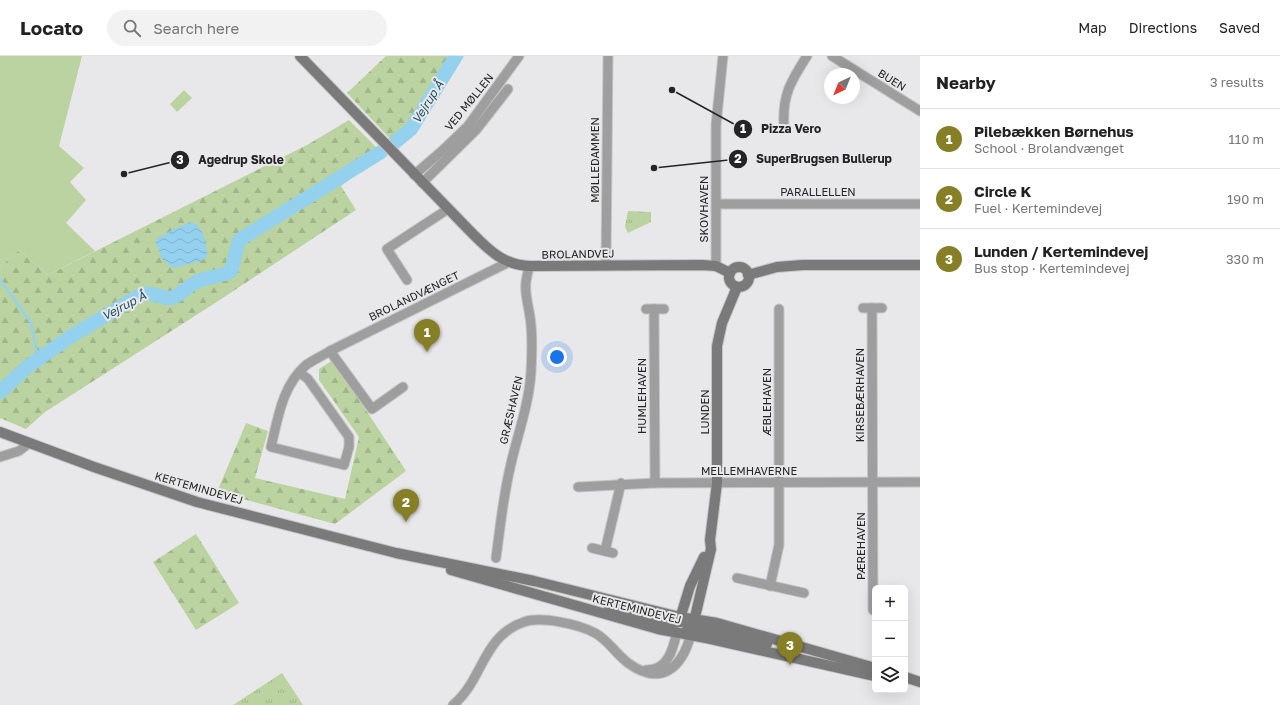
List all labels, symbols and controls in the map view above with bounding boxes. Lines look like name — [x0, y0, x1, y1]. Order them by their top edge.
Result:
search box — [107, 10, 387, 46]
text: Locato — [20, 16, 83, 39]
icon: search — [121, 17, 143, 39]
text: Search here — [153, 19, 239, 37]
text: Map — [1078, 19, 1107, 36]
text: Directions — [1129, 19, 1197, 36]
text: Saved — [1219, 19, 1260, 36]
street label: BUEN — [876, 66, 909, 93]
north arrow — [824, 68, 860, 104]
street label: VED MØLLEN — [442, 70, 496, 133]
text: Nearby — [936, 72, 996, 93]
text: 3 results — [1210, 74, 1264, 90]
water label: Vejrup Å — [409, 77, 447, 126]
street label: MØLLEDAMMEN — [588, 117, 601, 203]
callout: Pizza Vero — [733, 117, 829, 141]
text: 1 — [740, 121, 746, 136]
text: Pizza Vero — [761, 121, 821, 136]
text: Pilebækken Børnehus — [974, 122, 1134, 140]
text: 1 — [946, 131, 952, 147]
text: 110 m — [1229, 131, 1264, 147]
text: School · Brolandvænget — [974, 140, 1124, 156]
callout: SuperBrugsen Bullerup — [728, 147, 900, 171]
callout: Agedrup Skole — [170, 148, 292, 172]
text: 2 — [734, 151, 742, 166]
text: SuperBrugsen Bullerup — [756, 151, 893, 166]
text: 3 — [176, 152, 184, 167]
text: Agedrup Skole — [198, 152, 284, 167]
street label: SKOVHAVEN — [697, 176, 710, 242]
text: Circle K — [974, 182, 1031, 200]
street label: PARALLELLEN — [780, 185, 856, 198]
text: 2 — [945, 191, 953, 207]
text: 190 m — [1227, 191, 1264, 207]
text: Fuel · Kertemindevej — [974, 200, 1102, 216]
text: Lunden / Kertemindevej — [974, 242, 1148, 260]
street label: BROLANDVEJ — [541, 246, 615, 261]
text: 3 — [945, 251, 953, 267]
text: 330 m — [1226, 251, 1264, 267]
text: Bus stop · Kertemindevej — [974, 260, 1130, 276]
street label: BROLANDVÆNGET — [366, 268, 461, 323]
water label: Vejrup Å — [99, 287, 149, 323]
pin: 1 — [414, 319, 440, 352]
your location — [547, 347, 567, 367]
street label: KIRSEBÆRHAVEN — [853, 348, 866, 442]
street label: HUMLEHAVEN — [635, 358, 648, 434]
street label: ÆBLEHAVEN — [760, 368, 773, 436]
street label: GRÆSHAVEN — [496, 374, 525, 445]
street label: LUNDEN — [698, 389, 711, 435]
street label: MELLEMHAVERNE — [701, 464, 797, 477]
street label: KERTEMINDEVEJ — [154, 469, 245, 506]
pin: 2 — [393, 489, 419, 522]
street label: PÆREHAVEN — [854, 512, 867, 580]
map controls — [872, 585, 908, 693]
button: + — [872, 585, 908, 621]
street label: KERTEMINDEVEJ — [591, 591, 683, 626]
button: − — [872, 621, 908, 657]
pin: 3 — [777, 632, 803, 665]
button: layers — [872, 657, 908, 693]

